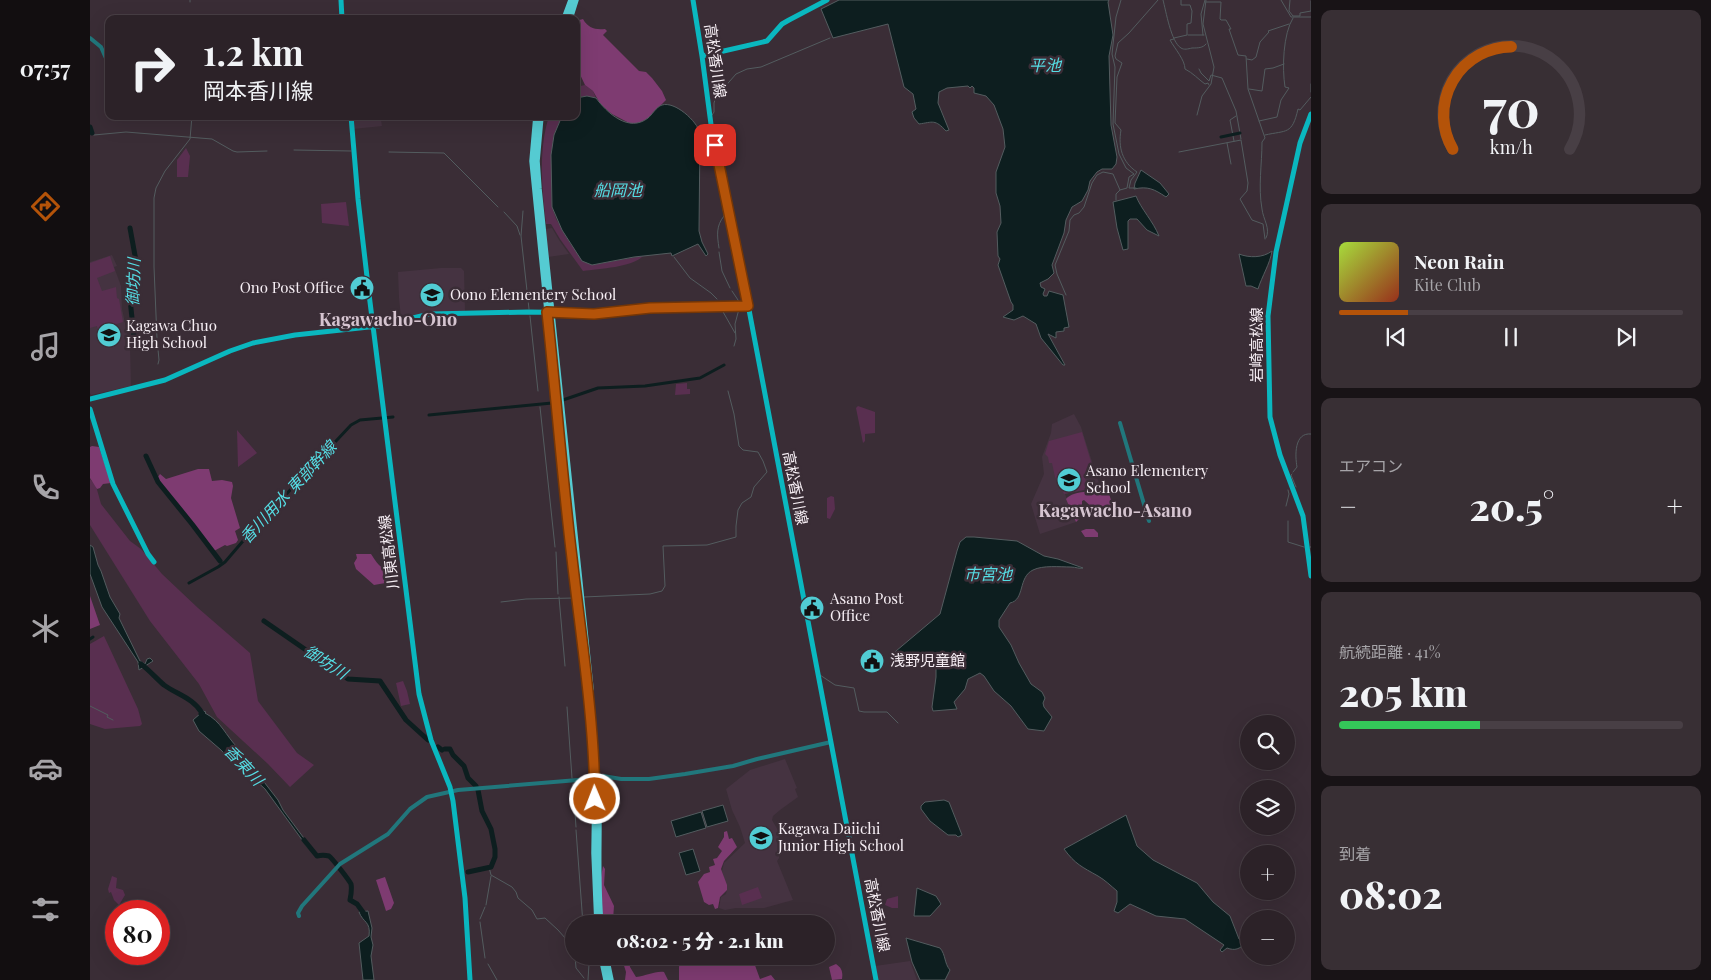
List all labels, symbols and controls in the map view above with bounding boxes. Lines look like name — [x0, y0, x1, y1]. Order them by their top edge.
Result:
street label: 高松香川線 — [701, 22, 731, 99]
text: 1.2 km — [203, 28, 304, 75]
icon: right — [120, 35, 185, 100]
text: 07:57 — [20, 53, 70, 83]
water label: 平池 — [1029, 54, 1063, 75]
text: 70 — [1482, 72, 1540, 141]
text: 岡本香川線 — [203, 75, 313, 105]
pin — [694, 124, 736, 166]
icon: arrive — [701, 131, 729, 159]
text: km/h — [1490, 135, 1533, 158]
water label: 船岡池 — [594, 179, 644, 200]
icon: directions — [28, 189, 63, 224]
text: Neon Rain — [1414, 248, 1504, 274]
water label: 御坊川 — [121, 256, 144, 306]
text: Kite Club — [1414, 274, 1481, 295]
public building icon: Ono Post Office — [349, 275, 375, 301]
place label: Ono Post Office — [240, 277, 344, 297]
school or university icon: Oono Elementery School — [419, 282, 445, 308]
place label: Oono Elementery School — [450, 284, 616, 304]
district label: Kagawacho-Ono — [319, 307, 457, 331]
street label: 岩崎高松線 — [1246, 307, 1266, 383]
place label: Kagawa Chuo High School — [126, 315, 217, 352]
school or university icon: Kagawa Chuo High School — [96, 322, 122, 348]
icon: previous — [1382, 323, 1410, 351]
icon: pause — [1497, 323, 1525, 351]
icon: next — [1612, 323, 1640, 351]
icon: music — [28, 329, 63, 364]
water label: 香川用水 東部幹線 — [235, 435, 342, 547]
street label: 高松香川線 — [779, 449, 813, 527]
text: エアコン — [1339, 455, 1403, 476]
place label: Asano Elementery School — [1085, 460, 1209, 497]
school or university icon: Asano Elementery School — [1056, 467, 1082, 493]
icon: phone — [28, 470, 63, 505]
text: 20.5° — [1469, 480, 1554, 531]
text: − — [1339, 487, 1357, 524]
text: + — [1667, 487, 1683, 524]
district label: Kagawacho-Asano — [1038, 498, 1192, 522]
street label: 川東高松線 — [374, 514, 403, 591]
water label: 市宮池 — [964, 563, 1014, 584]
place label: Asano Post Office — [829, 588, 904, 625]
public building icon: Asano Post Office — [799, 595, 825, 621]
icon: climate — [28, 611, 63, 646]
water label: 御坊川 — [300, 640, 354, 684]
text: 航続距離 · 41% — [1339, 641, 1441, 662]
public building icon: 浅野児童館 — [859, 648, 885, 674]
place label: 浅野児童館 — [890, 650, 965, 670]
text: 205 km — [1339, 666, 1468, 717]
map controls — [1240, 715, 1295, 965]
button: search — [1240, 715, 1295, 770]
water label: 香東川 — [220, 740, 270, 791]
icon: car — [28, 751, 63, 786]
position arrow — [568, 772, 620, 824]
button: layers — [1240, 780, 1295, 835]
place label: Kagawa Daiichi Junior High School — [777, 818, 904, 855]
school or university icon: Kagawa Daiichi Junior High School — [748, 825, 774, 851]
text: 到着 — [1339, 843, 1371, 864]
button: + — [1240, 845, 1295, 900]
text: 08:02 — [1339, 868, 1443, 919]
street label: 高松香川線 — [861, 876, 895, 954]
icon: filters — [28, 892, 63, 927]
speed limit sign: 80 — [105, 900, 170, 965]
button: − — [1240, 910, 1295, 965]
text: 08:02 · 5 分 · 2.1 km — [616, 927, 784, 953]

